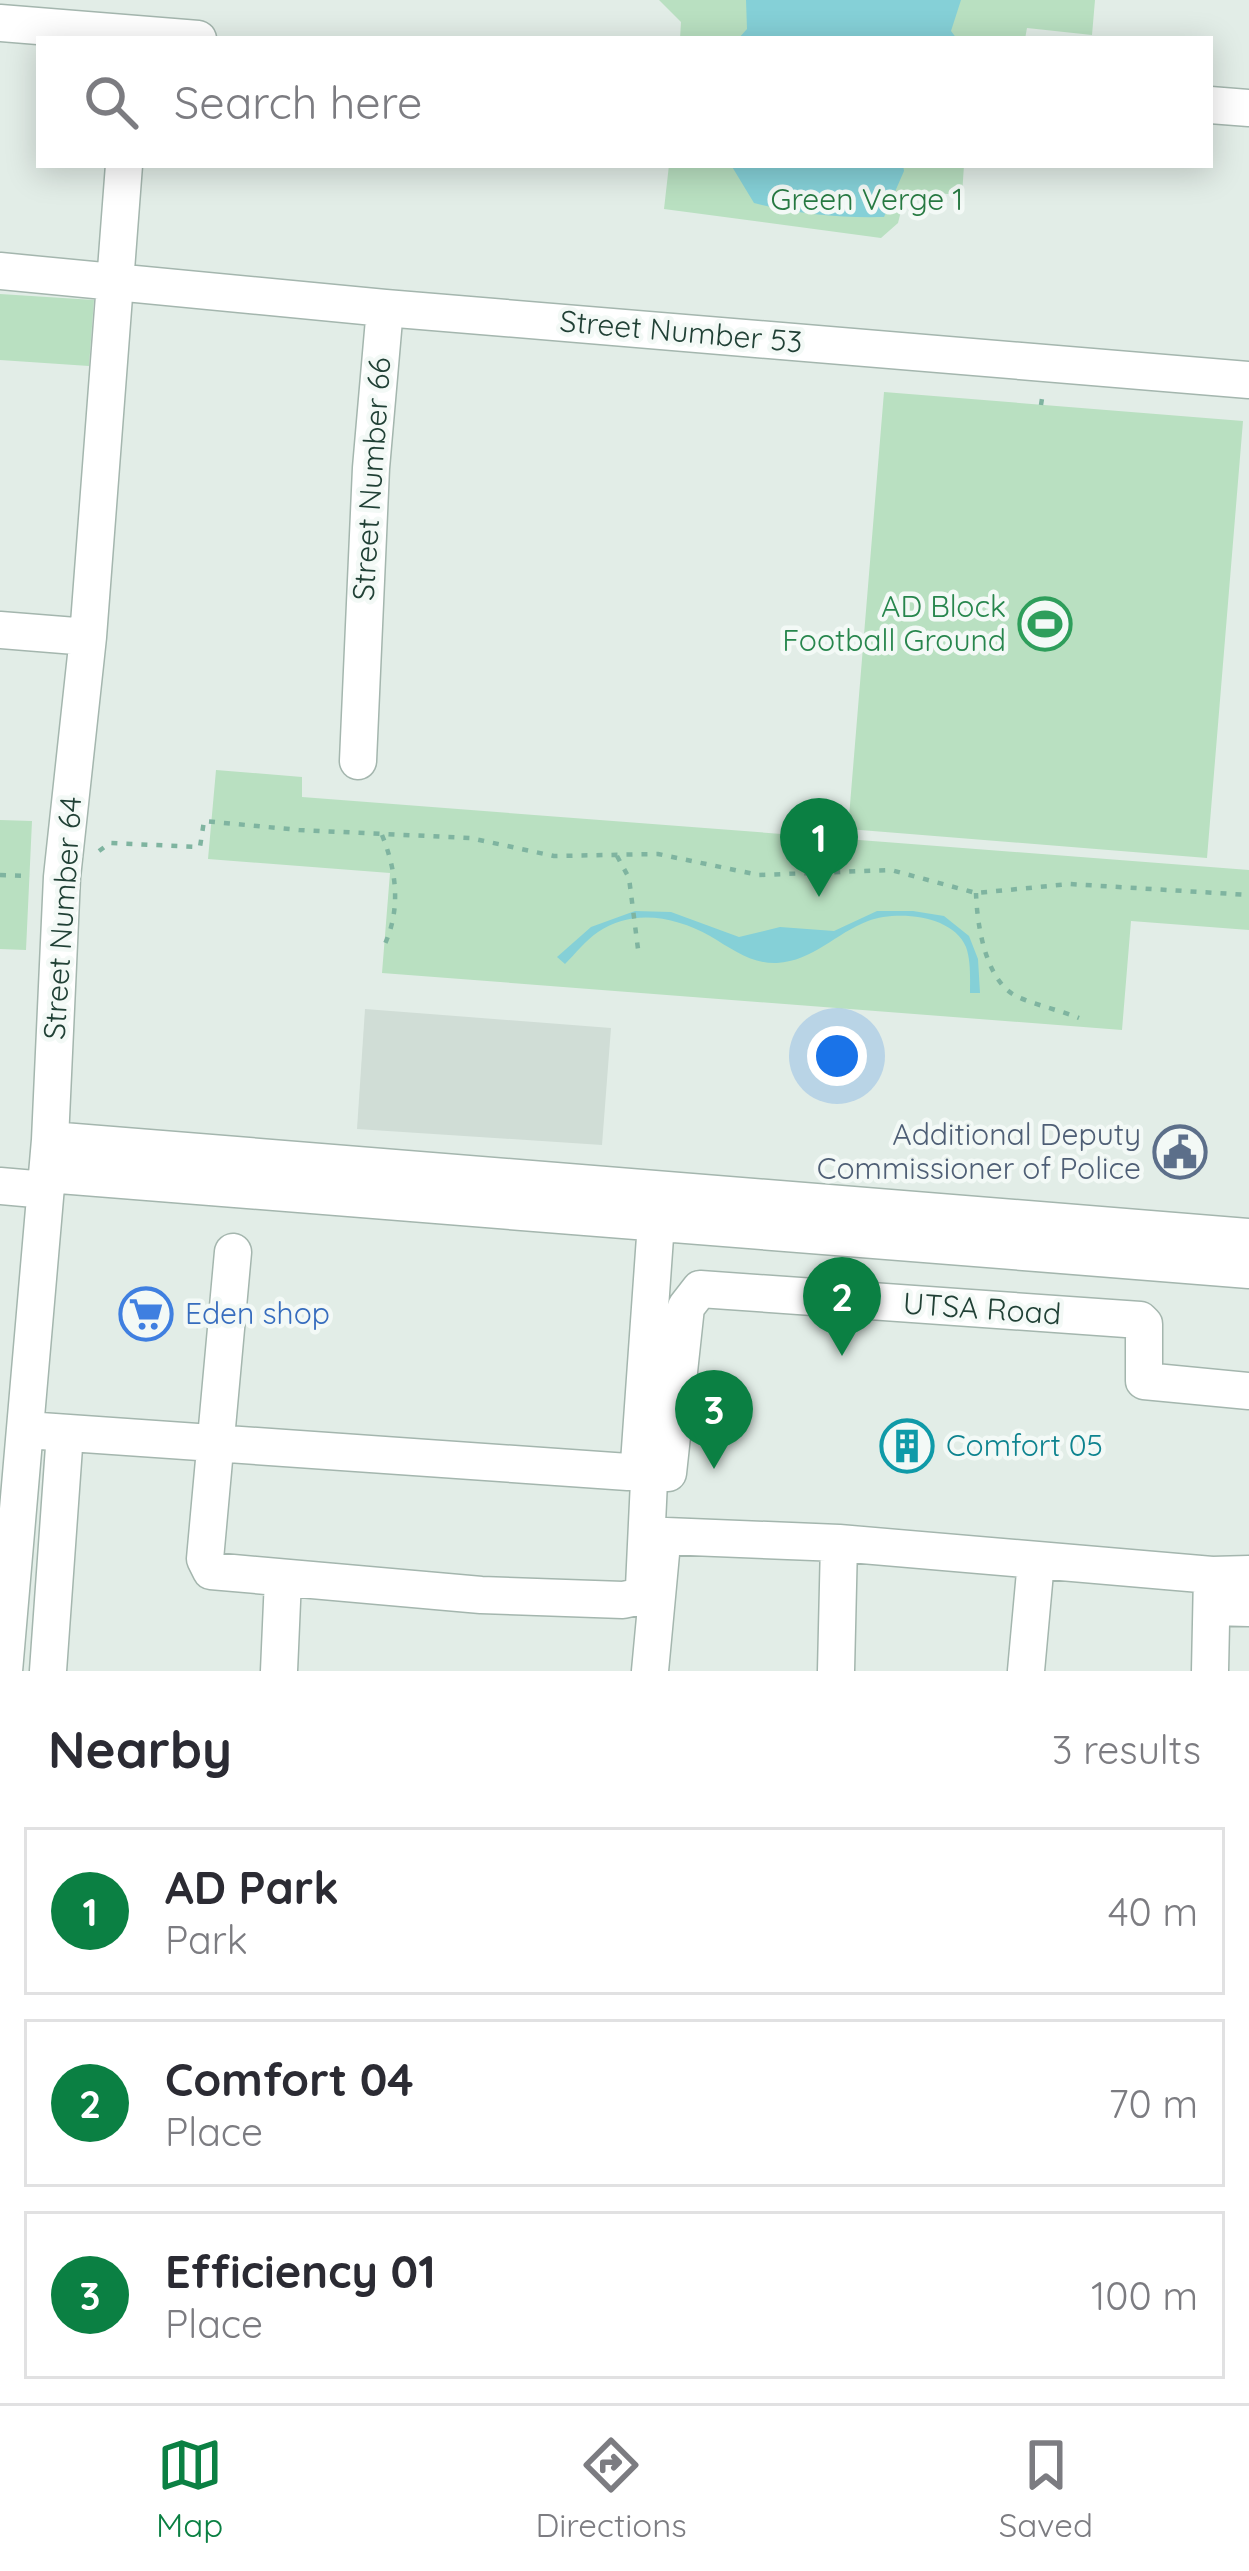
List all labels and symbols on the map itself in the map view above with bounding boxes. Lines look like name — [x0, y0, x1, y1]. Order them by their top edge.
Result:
park label: Green Verge 1 — [771, 180, 963, 218]
street label: Street Number 53 — [558, 301, 804, 361]
street label: Street Number 66 — [344, 356, 398, 602]
place label: AD Block Football Ground — [782, 587, 1006, 659]
sports icon: AD Block Football Ground — [1017, 596, 1073, 652]
street label: Street Number 64 — [35, 795, 89, 1041]
pin: 1 — [780, 798, 858, 897]
your location — [807, 1026, 867, 1086]
place label: Additional Deputy Commissioner of Police — [817, 1115, 1141, 1187]
public building icon: Additional Deputy Commissioner of Police — [1152, 1124, 1208, 1180]
pin: 2 — [803, 1257, 881, 1356]
street label: UTSA Road — [902, 1284, 1062, 1332]
supermarket icon: Eden shop — [118, 1286, 174, 1342]
place label: Eden shop — [185, 1294, 330, 1332]
pin: 3 — [675, 1370, 753, 1469]
building icon: Comfort 05 — [879, 1418, 935, 1474]
place label: Comfort 05 — [946, 1426, 1103, 1464]

